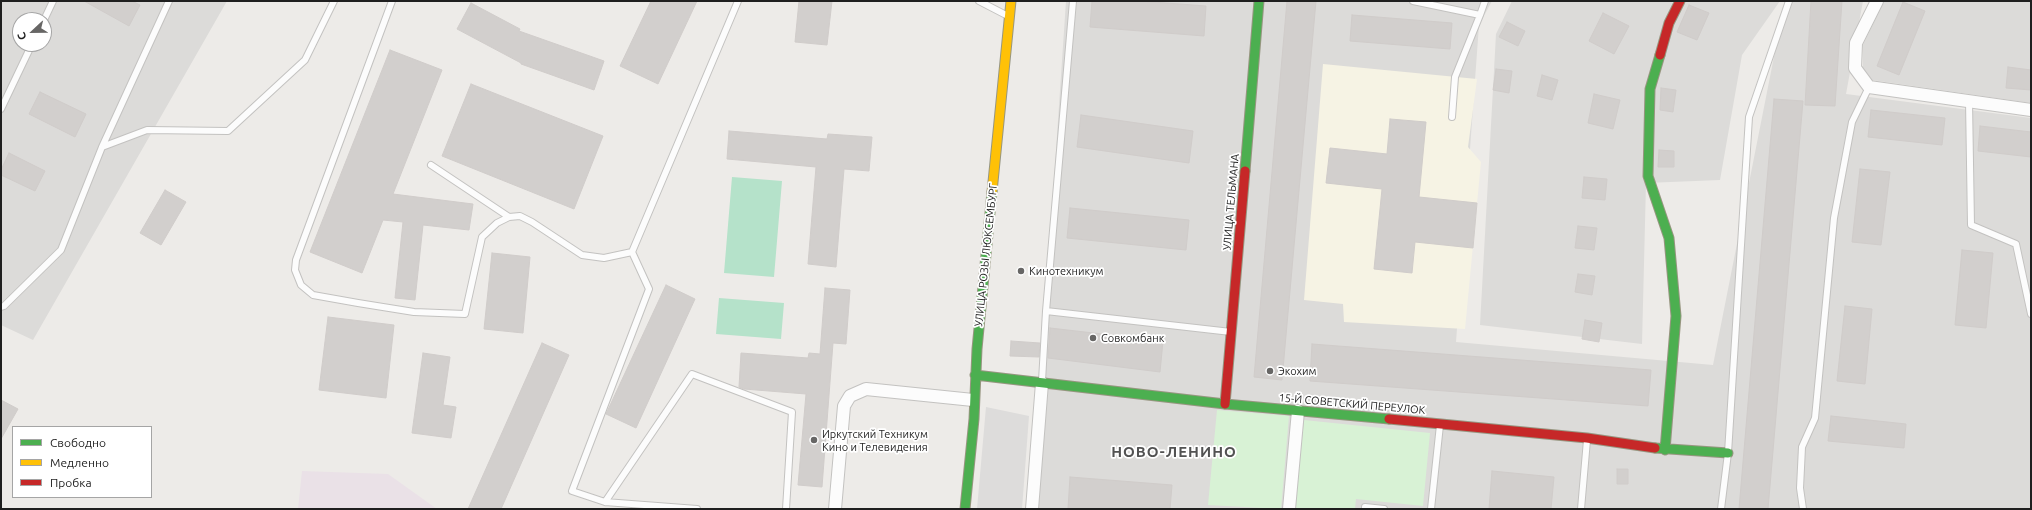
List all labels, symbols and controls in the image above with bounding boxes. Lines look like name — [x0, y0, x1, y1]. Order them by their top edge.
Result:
north arrow — [12, 12, 52, 52]
text: С — [15, 31, 29, 42]
street label: УЛИЦА ТЕЛЬМАНА — [1220, 153, 1242, 251]
street label: УЛИЦА РОЗЫ ЛЮКСЕМБУРГ — [972, 183, 1000, 327]
place label: Кинотехникум — [1029, 264, 1103, 278]
marker: Кинотехникум — [1016, 266, 1026, 276]
place label: Совкомбанк — [1101, 331, 1164, 345]
marker: Совкомбанк — [1088, 333, 1098, 343]
place label: Экохим — [1278, 364, 1317, 378]
marker: Экохим — [1265, 366, 1275, 376]
street label: 15-Й СОВЕТСКИЙ ПЕРЕУЛОК — [1278, 391, 1426, 417]
legend — [12, 426, 152, 498]
place label: Иркутский Техникум Кино и Телевидения — [822, 427, 928, 453]
marker: Иркутский Техникум Кино и Телевидения — [809, 435, 819, 445]
text: Свободно — [50, 436, 106, 449]
district label: НОВО-ЛЕНИНО — [1111, 443, 1237, 461]
text: Медленно — [50, 456, 109, 469]
text: Пробка — [50, 476, 92, 489]

